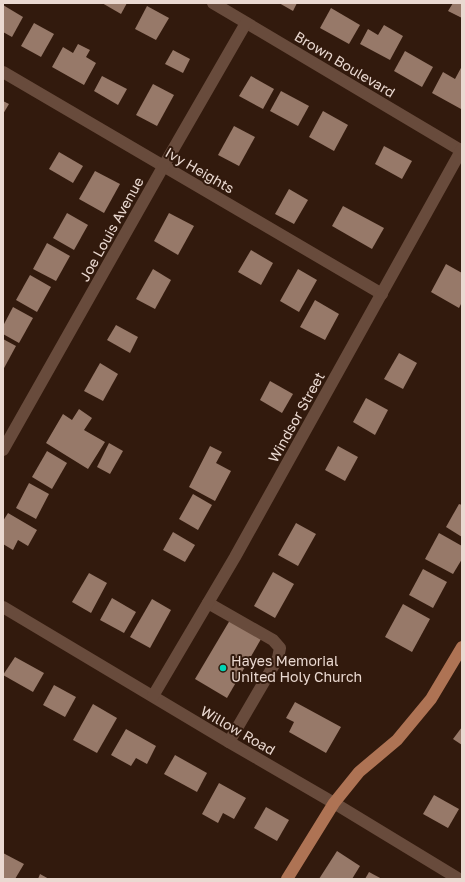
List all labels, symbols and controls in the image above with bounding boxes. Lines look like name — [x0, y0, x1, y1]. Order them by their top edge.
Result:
street label: Brown Boulevard — [292, 27, 398, 101]
street label: Ivy Heights — [163, 143, 237, 197]
street label: Joe Louis Avenue — [75, 174, 147, 284]
street label: Windsor Street — [264, 369, 328, 465]
place label: Hayes Memorial United Holy Church — [231, 652, 362, 685]
marker: Hayes Memorial United Holy Church — [218, 663, 228, 673]
street label: Willow Road — [198, 702, 278, 758]

